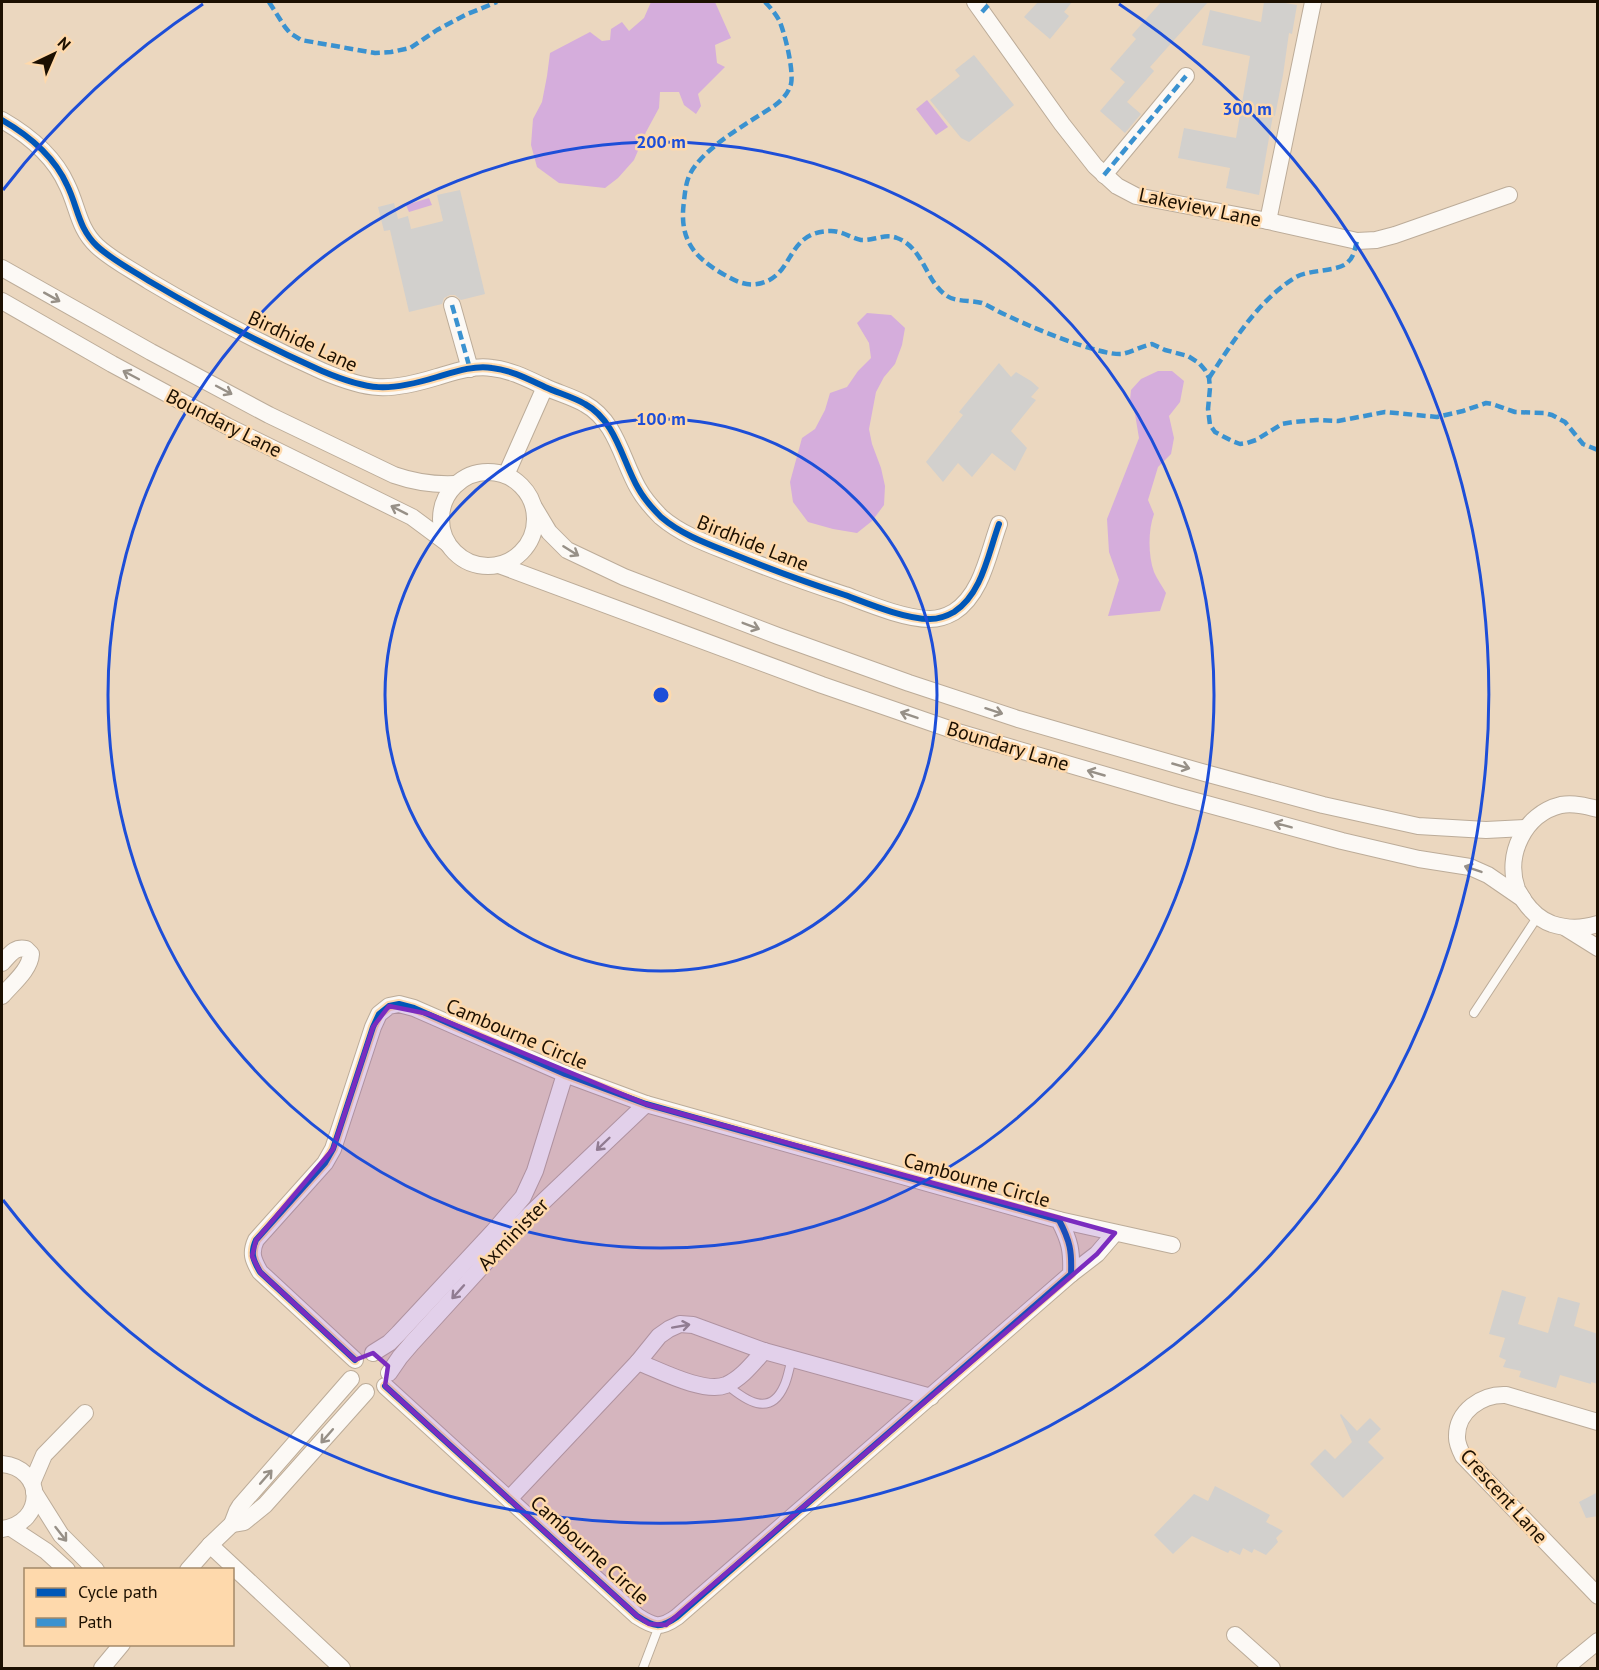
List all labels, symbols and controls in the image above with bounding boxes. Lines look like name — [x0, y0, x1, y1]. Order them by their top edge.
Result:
north arrow — [24, 24, 84, 84]
text: N — [54, 32, 75, 54]
text: 300 m — [1222, 97, 1272, 120]
text: 200 m — [636, 130, 686, 153]
street label: Lakeview Lane — [1136, 181, 1264, 233]
one-way arrow — [43, 292, 61, 303]
street label: Birdhide Lane — [244, 304, 362, 378]
one-way arrow — [123, 369, 140, 381]
street label: Boundary Lane — [162, 383, 286, 463]
one-way arrow — [214, 385, 232, 397]
text: 100 m — [636, 407, 686, 430]
one-way arrow — [391, 504, 408, 516]
street label: Birdhide Lane — [693, 509, 813, 577]
one-way arrow — [562, 545, 579, 557]
one-way arrow — [741, 621, 760, 632]
centre of rings — [651, 685, 671, 705]
one-way arrow — [984, 706, 1003, 717]
one-way arrow — [900, 709, 919, 720]
street label: Boundary Lane — [944, 715, 1072, 777]
one-way arrow — [1171, 761, 1190, 772]
one-way arrow — [1086, 767, 1105, 778]
one-way arrow — [1274, 819, 1293, 830]
one-way arrow — [1464, 863, 1483, 874]
street label: Cambourne Circle — [442, 992, 592, 1076]
one-way arrow — [596, 1137, 611, 1151]
street label: Cambourne Circle — [901, 1147, 1053, 1213]
street label: Axminister — [472, 1192, 554, 1276]
one-way arrow — [451, 1284, 465, 1299]
one-way arrow — [671, 1321, 690, 1332]
one-way arrow — [320, 1428, 334, 1443]
street label: Crescent Lane — [1454, 1443, 1554, 1549]
one-way arrow — [260, 1469, 273, 1485]
street label: Cambourne Circle — [525, 1490, 655, 1610]
one-way arrow — [54, 1526, 67, 1542]
legend — [24, 1568, 234, 1646]
text: Cycle path — [78, 1580, 158, 1603]
text: Path — [78, 1610, 112, 1633]

